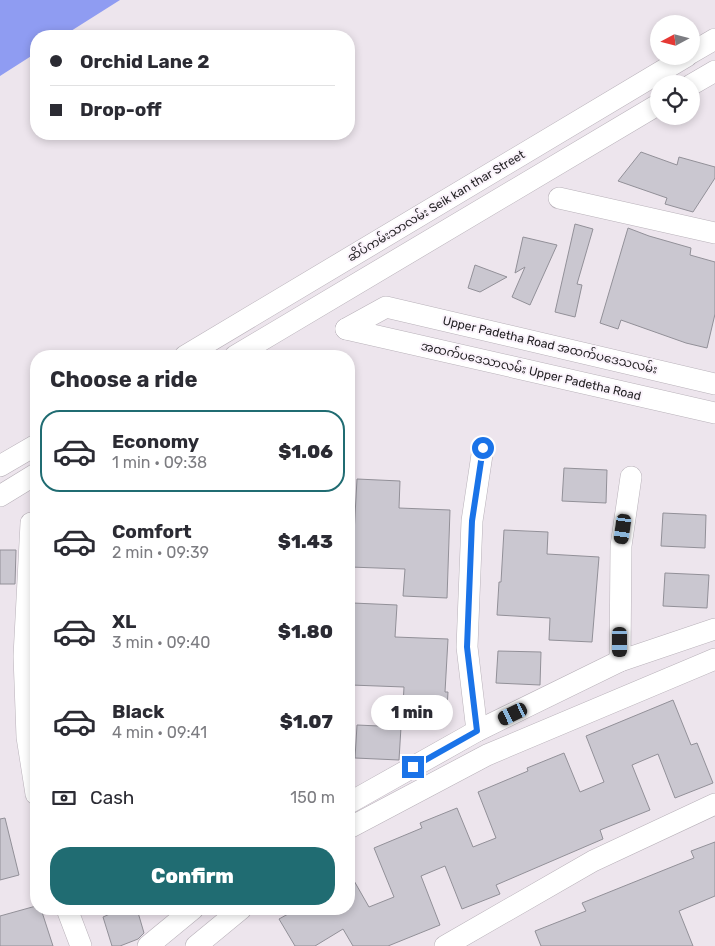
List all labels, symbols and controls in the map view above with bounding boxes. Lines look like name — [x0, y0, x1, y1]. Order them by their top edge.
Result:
north arrow — [650, 15, 700, 65]
map controls — [650, 15, 700, 125]
text: Orchid Lane 2 — [80, 50, 210, 73]
button: locate — [650, 75, 700, 125]
text: Drop-off — [80, 98, 162, 121]
street label: ဆိပ်ကမ်းသာလမ်း Seik kan thar Street — [344, 145, 527, 265]
street label: Upper Padetha Road အထက်ပဒေသလမ်း — [441, 311, 659, 377]
street label: အထက်ပဒေသာလမ်း Upper Padetha Road — [420, 337, 643, 403]
text: Choose a ride — [50, 366, 197, 393]
icon: car — [52, 429, 97, 474]
text: Economy — [112, 430, 199, 453]
route start — [472, 437, 494, 459]
text: $1.06 — [278, 440, 333, 463]
text: 1 min · 09:38 — [112, 453, 207, 472]
car — [613, 513, 632, 545]
icon: car — [52, 519, 97, 564]
text: Comfort — [112, 520, 192, 543]
text: $1.43 — [278, 530, 333, 553]
text: 2 min · 09:39 — [112, 543, 209, 562]
icon: car — [52, 609, 97, 654]
text: XL — [112, 610, 136, 633]
text: $1.80 — [278, 620, 333, 643]
car — [612, 627, 627, 657]
text: 3 min · 09:40 — [112, 633, 210, 652]
callout: 1 min — [372, 694, 454, 730]
icon: car — [52, 699, 97, 744]
text: Black — [112, 700, 164, 723]
car — [496, 701, 529, 727]
text: 1 min — [391, 703, 433, 722]
text: $1.07 — [280, 710, 333, 733]
text: 4 min · 09:41 — [112, 723, 207, 742]
route end — [402, 756, 424, 778]
icon: cash — [50, 784, 78, 812]
text: Cash — [90, 786, 134, 809]
text: 150 m — [290, 788, 335, 807]
button: Confirm — [50, 847, 335, 905]

